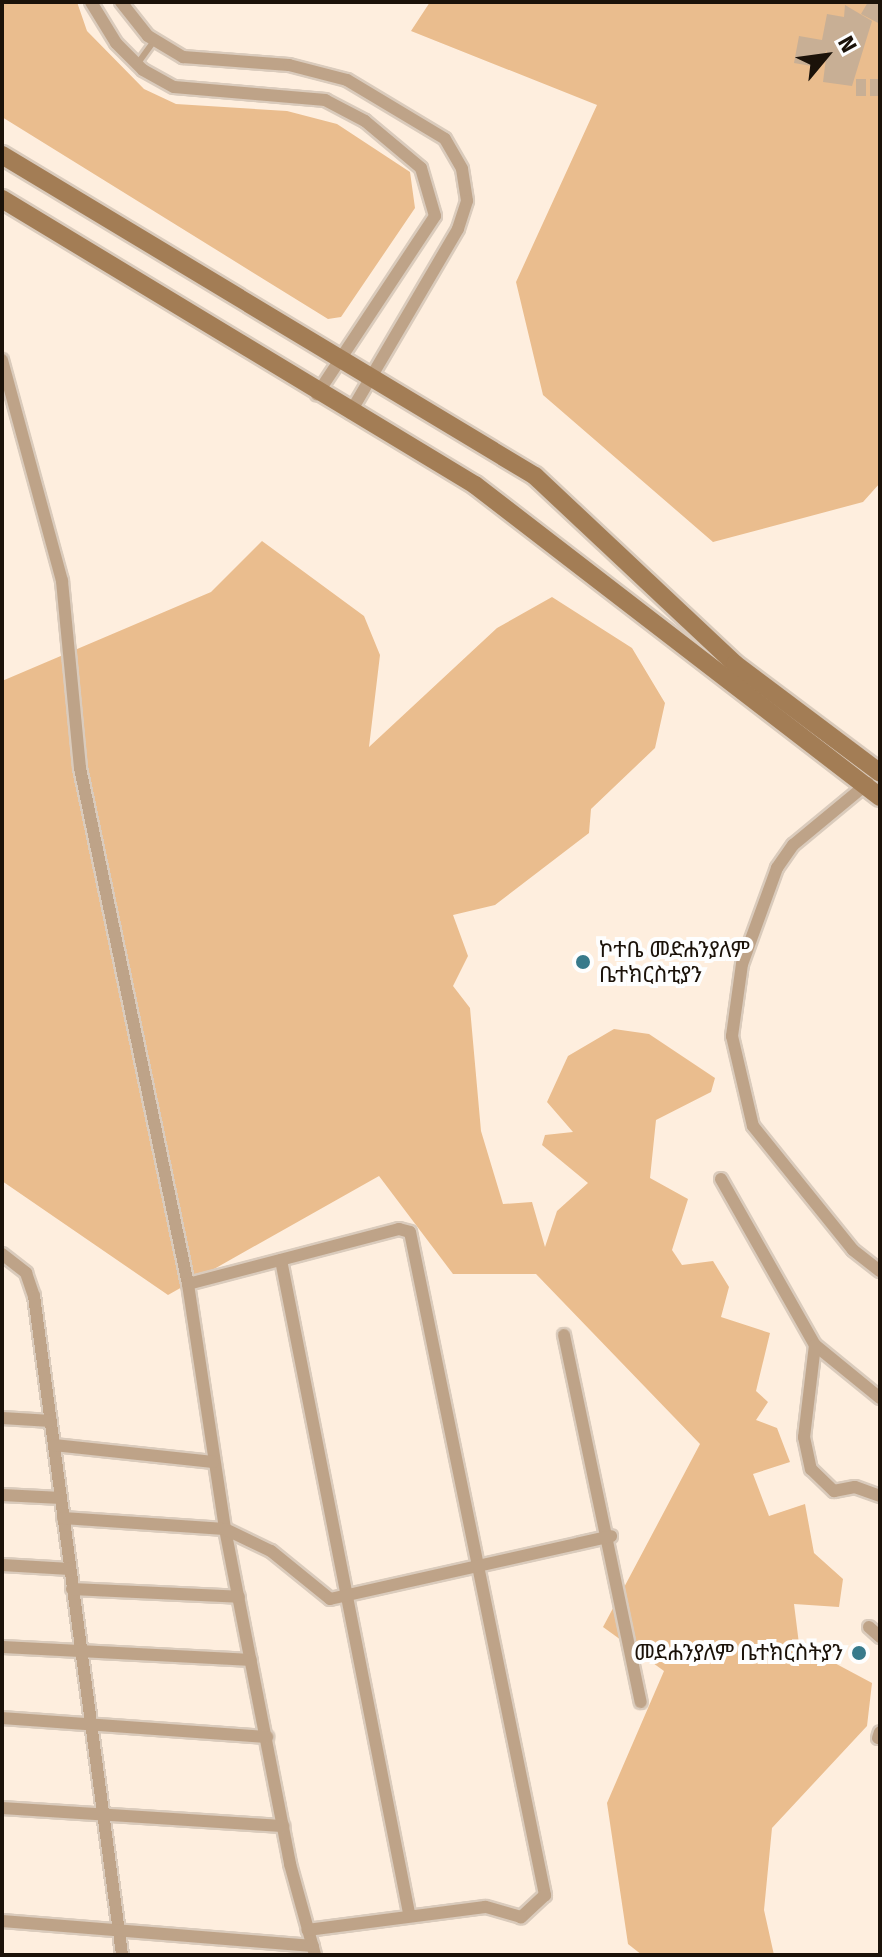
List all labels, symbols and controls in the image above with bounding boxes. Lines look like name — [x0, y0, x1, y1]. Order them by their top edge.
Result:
north arrow — [786, 16, 866, 96]
text: N — [832, 31, 863, 57]
place label: ኮተቤ መድሐንያለም ቤተክርስቲያን — [599, 936, 750, 988]
marker: ኮተቤ መድሐንያለም ቤተክርስቲያን — [574, 953, 592, 971]
place label: መደሐንያለም ቤተክርስትያን — [634, 1640, 843, 1666]
marker: መደሐንያለም ቤተክርስትያን — [850, 1644, 868, 1662]

